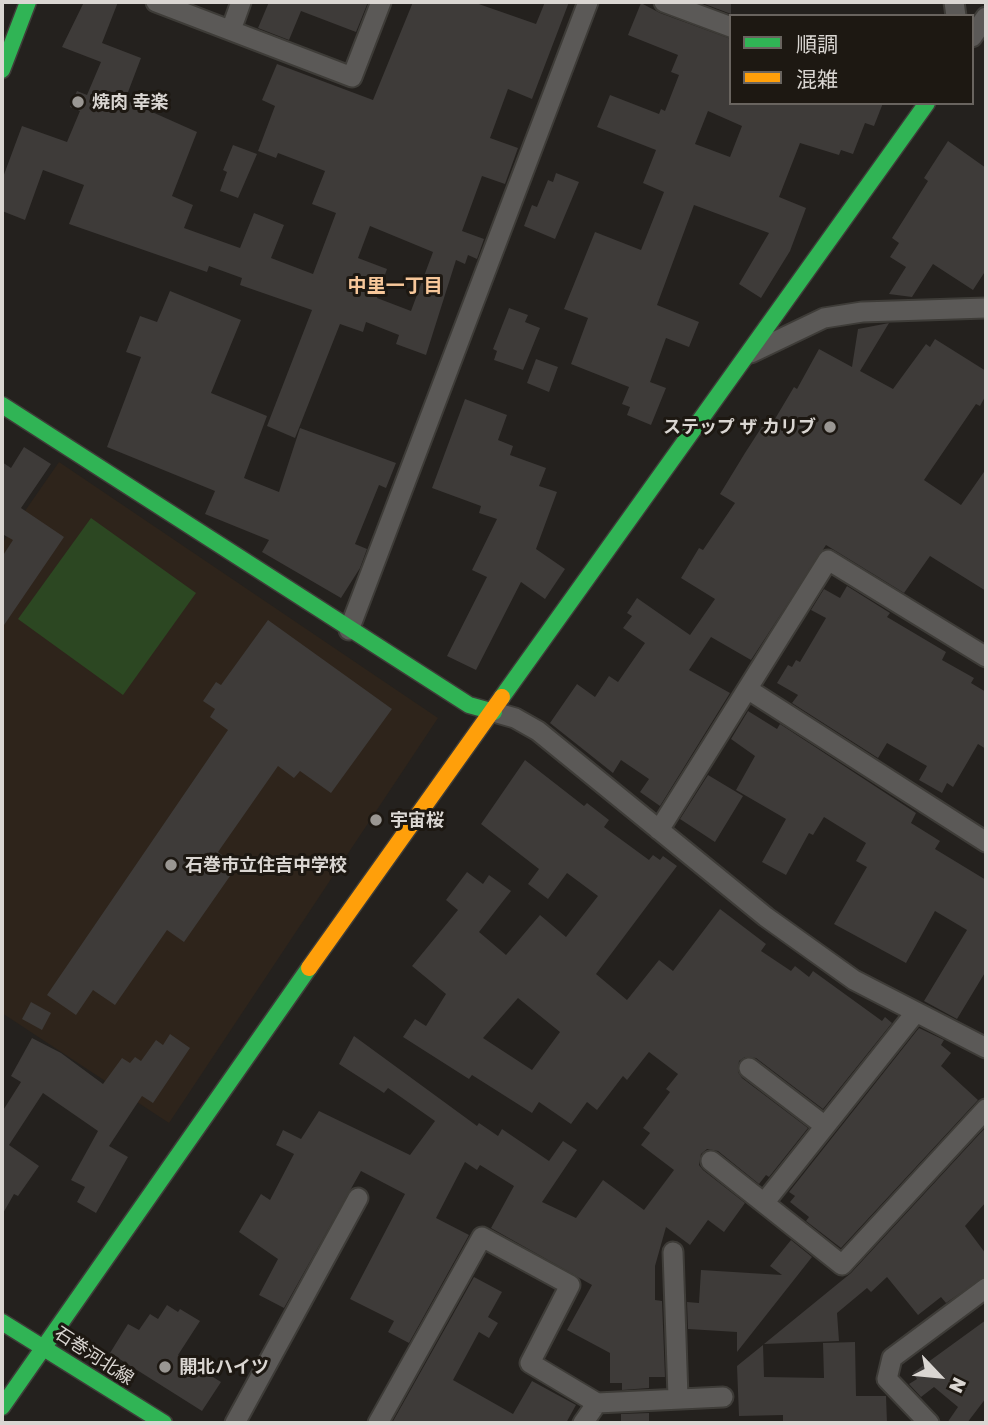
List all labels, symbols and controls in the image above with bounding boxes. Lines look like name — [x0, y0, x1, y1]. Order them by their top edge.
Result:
legend — [729, 14, 974, 105]
text: 順調 — [796, 31, 838, 57]
text: 混雑 — [796, 66, 838, 92]
place label: 焼肉 幸楽 — [92, 91, 168, 113]
marker: 焼肉 幸楽 — [70, 94, 86, 110]
district label: 中里一丁目 — [348, 275, 442, 297]
place label: ステップ ザ カリブ — [663, 416, 816, 438]
marker: ステップ ザ カリブ — [822, 419, 838, 435]
place label: 宇宙桜 — [390, 809, 444, 831]
marker: 宇宙桜 — [368, 812, 384, 828]
place label: 石巻市立住吉中学校 — [185, 854, 347, 876]
marker: 石巻市立住吉中学校 — [163, 857, 179, 873]
street label: 石巻河北線 — [50, 1322, 138, 1390]
north arrow — [904, 1341, 974, 1411]
place label: 開北ハイツ — [179, 1356, 269, 1378]
marker: 開北ハイツ — [157, 1359, 173, 1375]
text: N — [945, 1374, 972, 1397]

